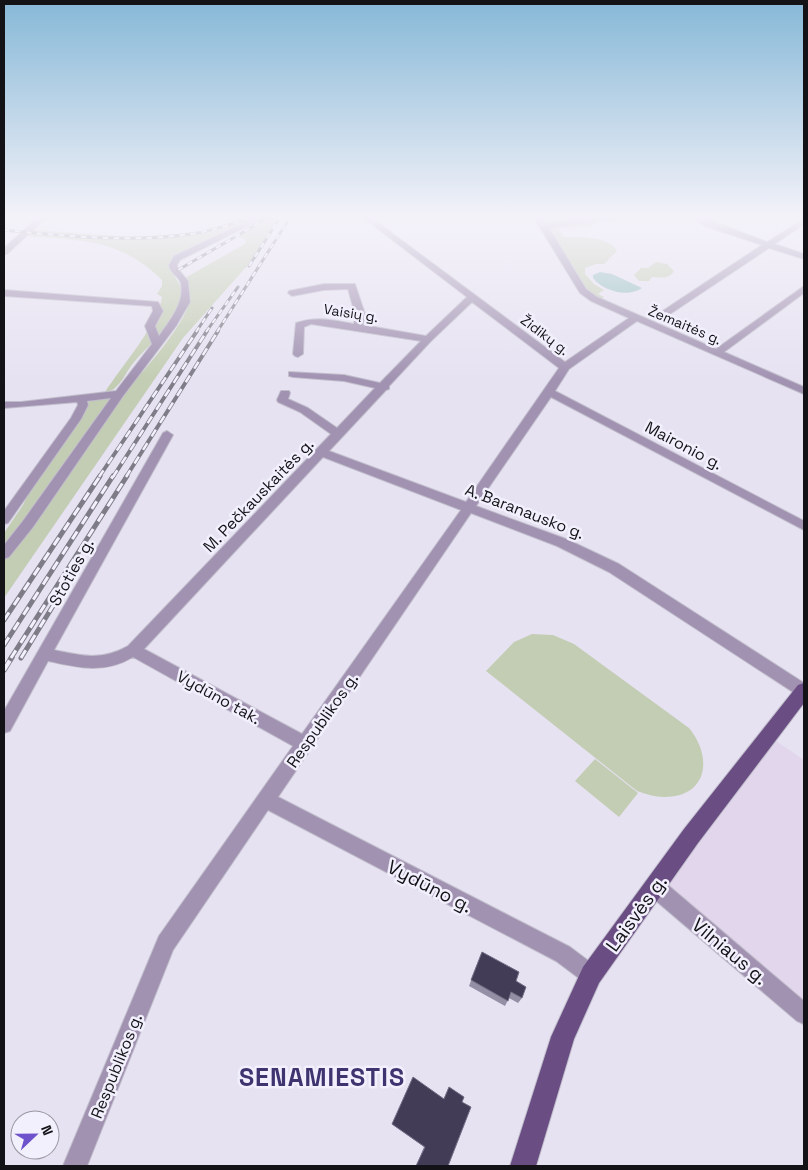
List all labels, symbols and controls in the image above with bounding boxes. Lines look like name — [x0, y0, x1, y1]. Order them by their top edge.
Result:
street label: Vaisių g. — [322, 300, 380, 326]
street label: Žemaitės g. — [646, 302, 724, 348]
street label: Židikų g. — [517, 311, 573, 359]
street label: Maironio g. — [641, 416, 726, 475]
street label: M. Pečkauskaitės g. — [199, 434, 318, 557]
street label: A. Baranausko g. — [462, 479, 587, 544]
street label: Stoties g. — [44, 535, 99, 610]
street label: Vydūno tak. — [173, 666, 264, 729]
street label: Respublikos g. — [282, 669, 363, 772]
street label: Vydūno g. — [383, 854, 477, 919]
street label: Laisvės g. — [600, 870, 673, 956]
street label: Vilniaus g. — [687, 912, 773, 990]
street label: Respublikos g. — [86, 1011, 147, 1122]
district label: SENAMIESTIS — [239, 1061, 405, 1093]
north arrow — [10, 1110, 60, 1160]
text: N — [37, 1122, 57, 1138]

